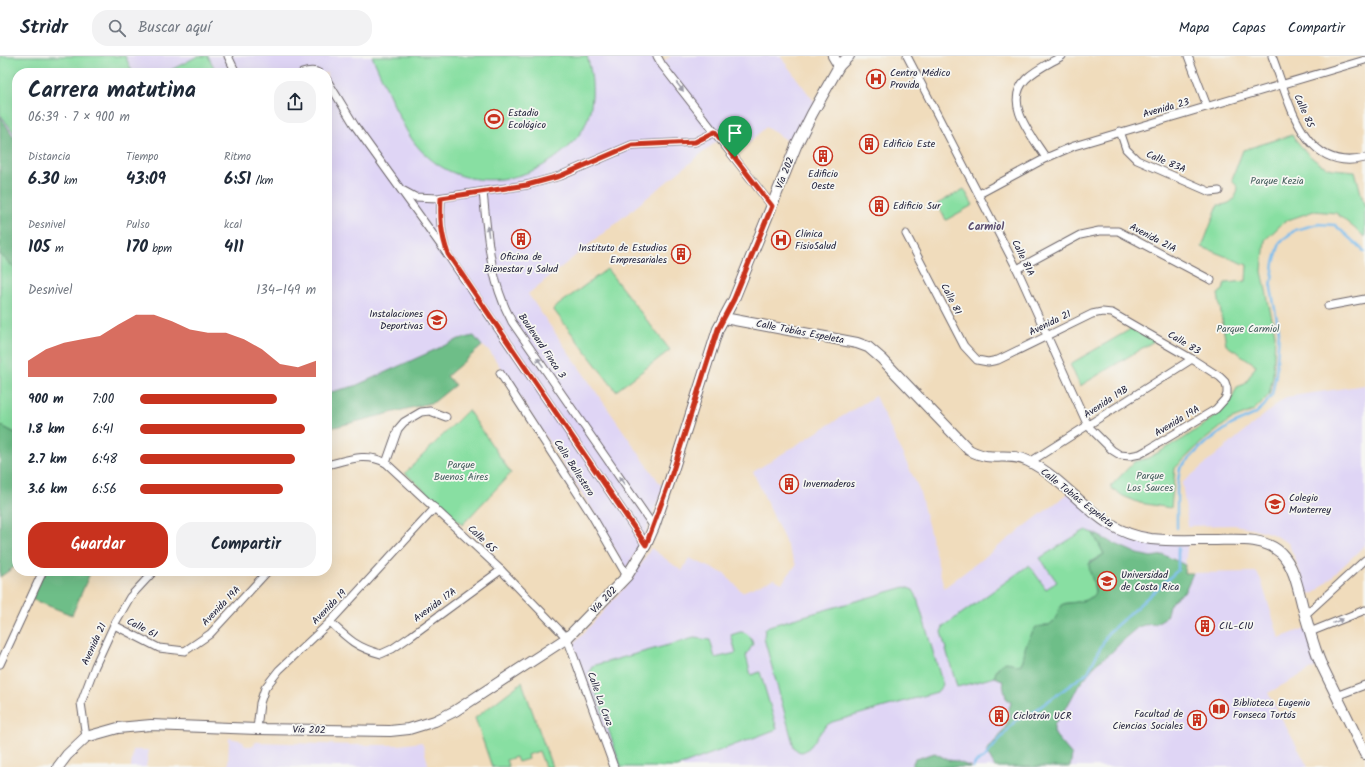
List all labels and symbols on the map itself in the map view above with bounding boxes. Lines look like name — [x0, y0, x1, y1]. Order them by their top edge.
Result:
place label: Centro Médico Provida — [890, 65, 951, 93]
hospital icon: Centro Médico Provida — [865, 68, 887, 90]
one-way arrow — [676, 82, 684, 93]
street label: Calle 85 — [1289, 92, 1319, 131]
street label: Avenida 23 — [1141, 94, 1191, 122]
place label: Estadio Ecológico — [508, 105, 546, 133]
sports icon: Estadio Ecológico — [483, 108, 505, 130]
pin — [718, 116, 752, 157]
building icon: Edificio Este — [858, 133, 880, 155]
place label: Edificio Este — [883, 136, 936, 152]
building icon: Edificio Oeste — [812, 145, 834, 167]
street label: Calle 83A — [1144, 146, 1188, 178]
street label: Vía 202 — [771, 155, 799, 191]
place label: Edificio Oeste — [808, 166, 838, 194]
park label: Parque Kezia — [1250, 173, 1304, 189]
building icon: Edificio Sur — [868, 195, 890, 217]
place label: Edificio Sur — [893, 198, 941, 214]
district label: Carmiol — [968, 218, 1004, 236]
street label: Avenida 21A — [1127, 219, 1179, 257]
one-way arrow — [485, 225, 491, 237]
place label: Clínica FisioSalud — [795, 226, 837, 254]
building icon: Oficina de Bienestar y Salud — [510, 228, 532, 250]
hospital icon: Clínica FisioSalud — [770, 229, 792, 251]
street label: Calle 81A — [1007, 237, 1039, 279]
place label: Instituto de Estudios Empresariales — [579, 240, 668, 268]
building icon: Instituto de Estudios Empresariales — [670, 243, 692, 265]
place label: Oficina de Bienestar y Salud — [484, 249, 559, 277]
street label: Calle 81 — [936, 281, 966, 317]
place label: Instalaciones Deportivas — [369, 306, 424, 334]
street label: Avenida 21 — [1026, 306, 1074, 340]
school or university icon: Instalaciones Deportivas — [426, 309, 448, 331]
street label: Boulevard Finca 3 — [514, 310, 570, 382]
street label: Calle Tobías Espeleta — [755, 316, 846, 348]
park label: Parque Carmiol — [1217, 321, 1280, 337]
street label: Calle 83 — [1165, 327, 1204, 359]
one-way arrow — [536, 357, 544, 368]
street label: Avenida 19B — [1080, 382, 1132, 422]
street label: Avenida 19A — [1151, 401, 1203, 441]
street label: Calle Ballestero — [550, 436, 599, 500]
park label: Parque Buenos Aires — [434, 457, 489, 485]
street label: Calle Tobías Espeleta — [1037, 464, 1117, 532]
park label: Parque Los Sauces — [1127, 468, 1174, 496]
building icon: Invernaderos — [778, 473, 800, 495]
one-way arrow — [618, 476, 626, 486]
place label: Invernaderos — [803, 476, 856, 492]
place label: Colegio Monterrey — [1289, 490, 1331, 518]
school or university icon: Colegio Monterrey — [1264, 493, 1286, 515]
street label: Calle 65 — [464, 521, 501, 557]
place label: Universidad de Costa Rica — [1121, 567, 1180, 595]
school or university icon: Universidad de Costa Rica — [1096, 570, 1118, 592]
street label: Avenida 19A — [198, 582, 244, 630]
street label: Vía 202 — [587, 582, 621, 617]
street label: Avenida 17A — [410, 584, 460, 626]
street label: Avenida 19 — [308, 585, 350, 628]
street label: Calle 61 — [124, 613, 160, 643]
building icon: CIL-CIU — [1194, 615, 1216, 637]
place label: CIL-CIU — [1219, 618, 1253, 634]
one-way arrow — [1332, 618, 1343, 624]
street label: Avenida 21 — [77, 620, 111, 668]
street label: Calle La Cruz — [583, 670, 617, 729]
place label: Biblioteca Eugenio Fonseca Tortós — [1233, 695, 1311, 723]
library icon: Biblioteca Eugenio Fonseca Tortós — [1208, 698, 1230, 720]
building icon: Ciclotrón UCR — [988, 705, 1010, 727]
place label: Facultad de Ciencias Sociales — [1112, 706, 1184, 734]
place label: Ciclotrón UCR — [1013, 708, 1072, 724]
building icon: Facultad de Ciencias Sociales — [1186, 709, 1208, 731]
street label: Vía 202 — [292, 722, 326, 738]

